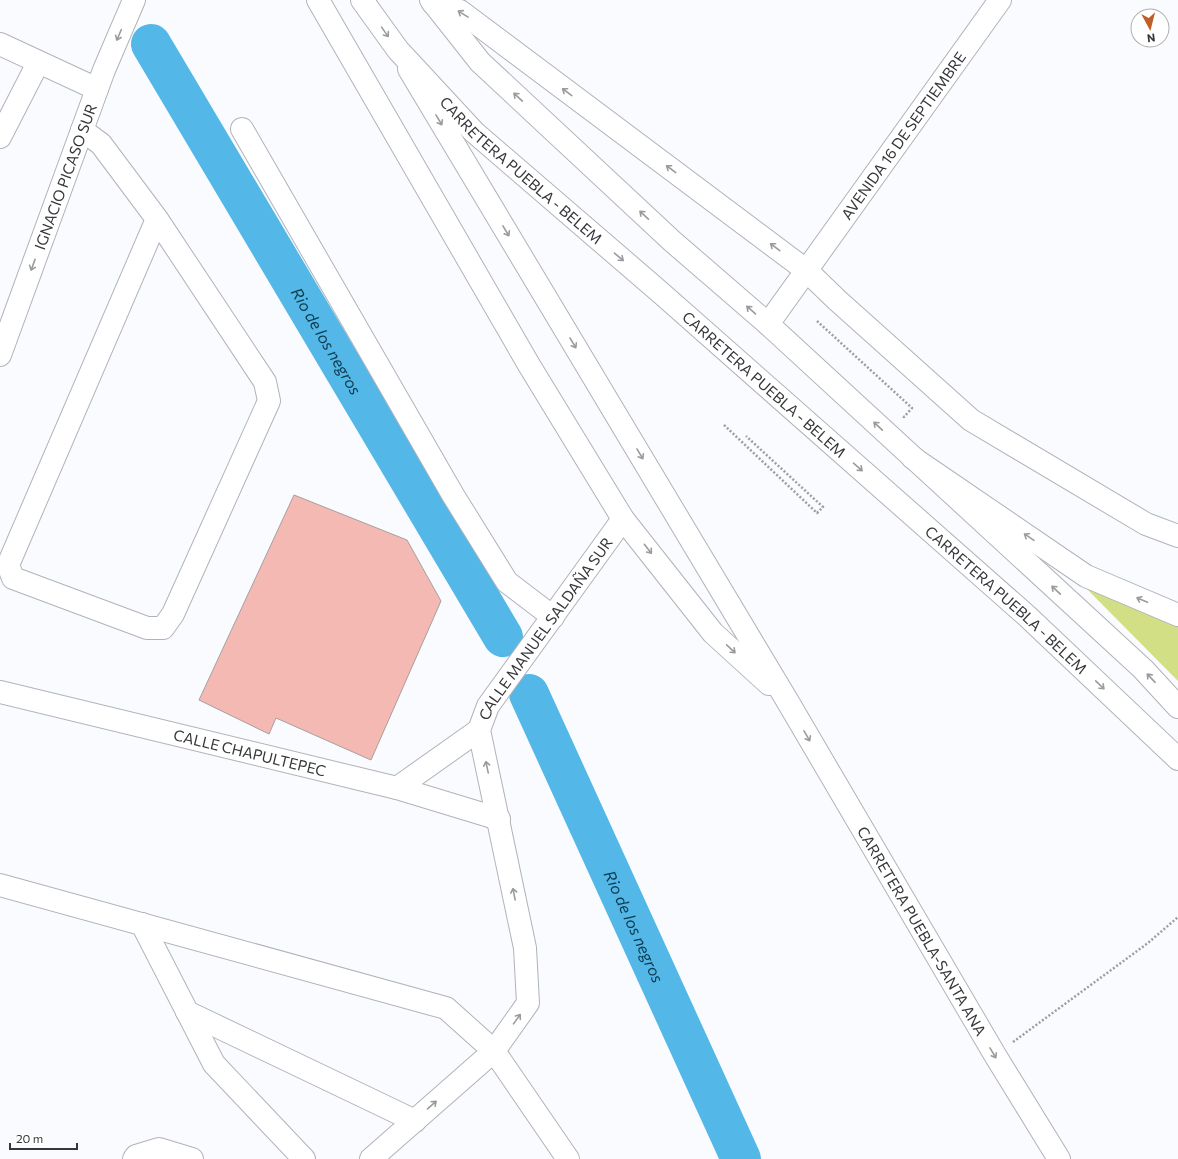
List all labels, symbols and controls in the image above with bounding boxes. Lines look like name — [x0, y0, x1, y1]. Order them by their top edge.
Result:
north arrow — [1130, 8, 1170, 48]
one-way arrow — [457, 10, 468, 19]
one-way arrow — [380, 26, 389, 37]
one-way arrow — [115, 29, 122, 41]
text: N — [1146, 31, 1156, 45]
street label: AVENIDA 16 DE SEPTIEMBRE — [837, 48, 969, 223]
one-way arrow — [562, 87, 573, 96]
one-way arrow — [513, 92, 523, 102]
street label: CARRETERA PUEBLA - BELEM — [437, 93, 606, 248]
street label: IGNACIO PICASO SUR — [30, 101, 100, 252]
one-way arrow — [436, 114, 444, 126]
one-way arrow — [666, 165, 677, 174]
one-way arrow — [639, 210, 649, 219]
one-way arrow — [502, 225, 510, 236]
one-way arrow — [770, 243, 781, 251]
one-way arrow — [614, 252, 624, 262]
one-way arrow — [29, 258, 36, 271]
water label: Rio de los negros — [288, 284, 366, 398]
one-way arrow — [746, 305, 756, 314]
street label: CARRETERA PUEBLA - BELEM — [679, 307, 850, 461]
one-way arrow — [569, 337, 577, 349]
one-way arrow — [873, 421, 883, 430]
one-way arrow — [636, 448, 644, 460]
one-way arrow — [853, 462, 863, 472]
street label: CARRETERA PUEBLA - BELEM — [922, 522, 1091, 677]
one-way arrow — [1024, 533, 1035, 541]
street label: CALLE MANUEL SALDAÑA SUR — [475, 534, 616, 722]
one-way arrow — [643, 544, 652, 555]
one-way arrow — [1051, 585, 1061, 594]
one-way arrow — [1137, 596, 1149, 603]
one-way arrow — [726, 644, 736, 654]
one-way arrow — [1146, 673, 1156, 683]
one-way arrow — [1095, 680, 1105, 690]
street label: CALLE CHAPULTEPEC — [172, 725, 328, 780]
one-way arrow — [804, 730, 812, 742]
one-way arrow — [483, 761, 491, 774]
street label: CARRETERA PUEBLA-SANTA ANA — [854, 823, 991, 1039]
water label: Rio de los negros — [601, 867, 669, 985]
one-way arrow — [510, 888, 518, 901]
one-way arrow — [512, 1014, 521, 1025]
one-way arrow — [990, 1047, 998, 1059]
one-way arrow — [426, 1101, 437, 1110]
scale bar — [10, 1125, 77, 1151]
text: 20 m — [16, 1131, 43, 1145]

